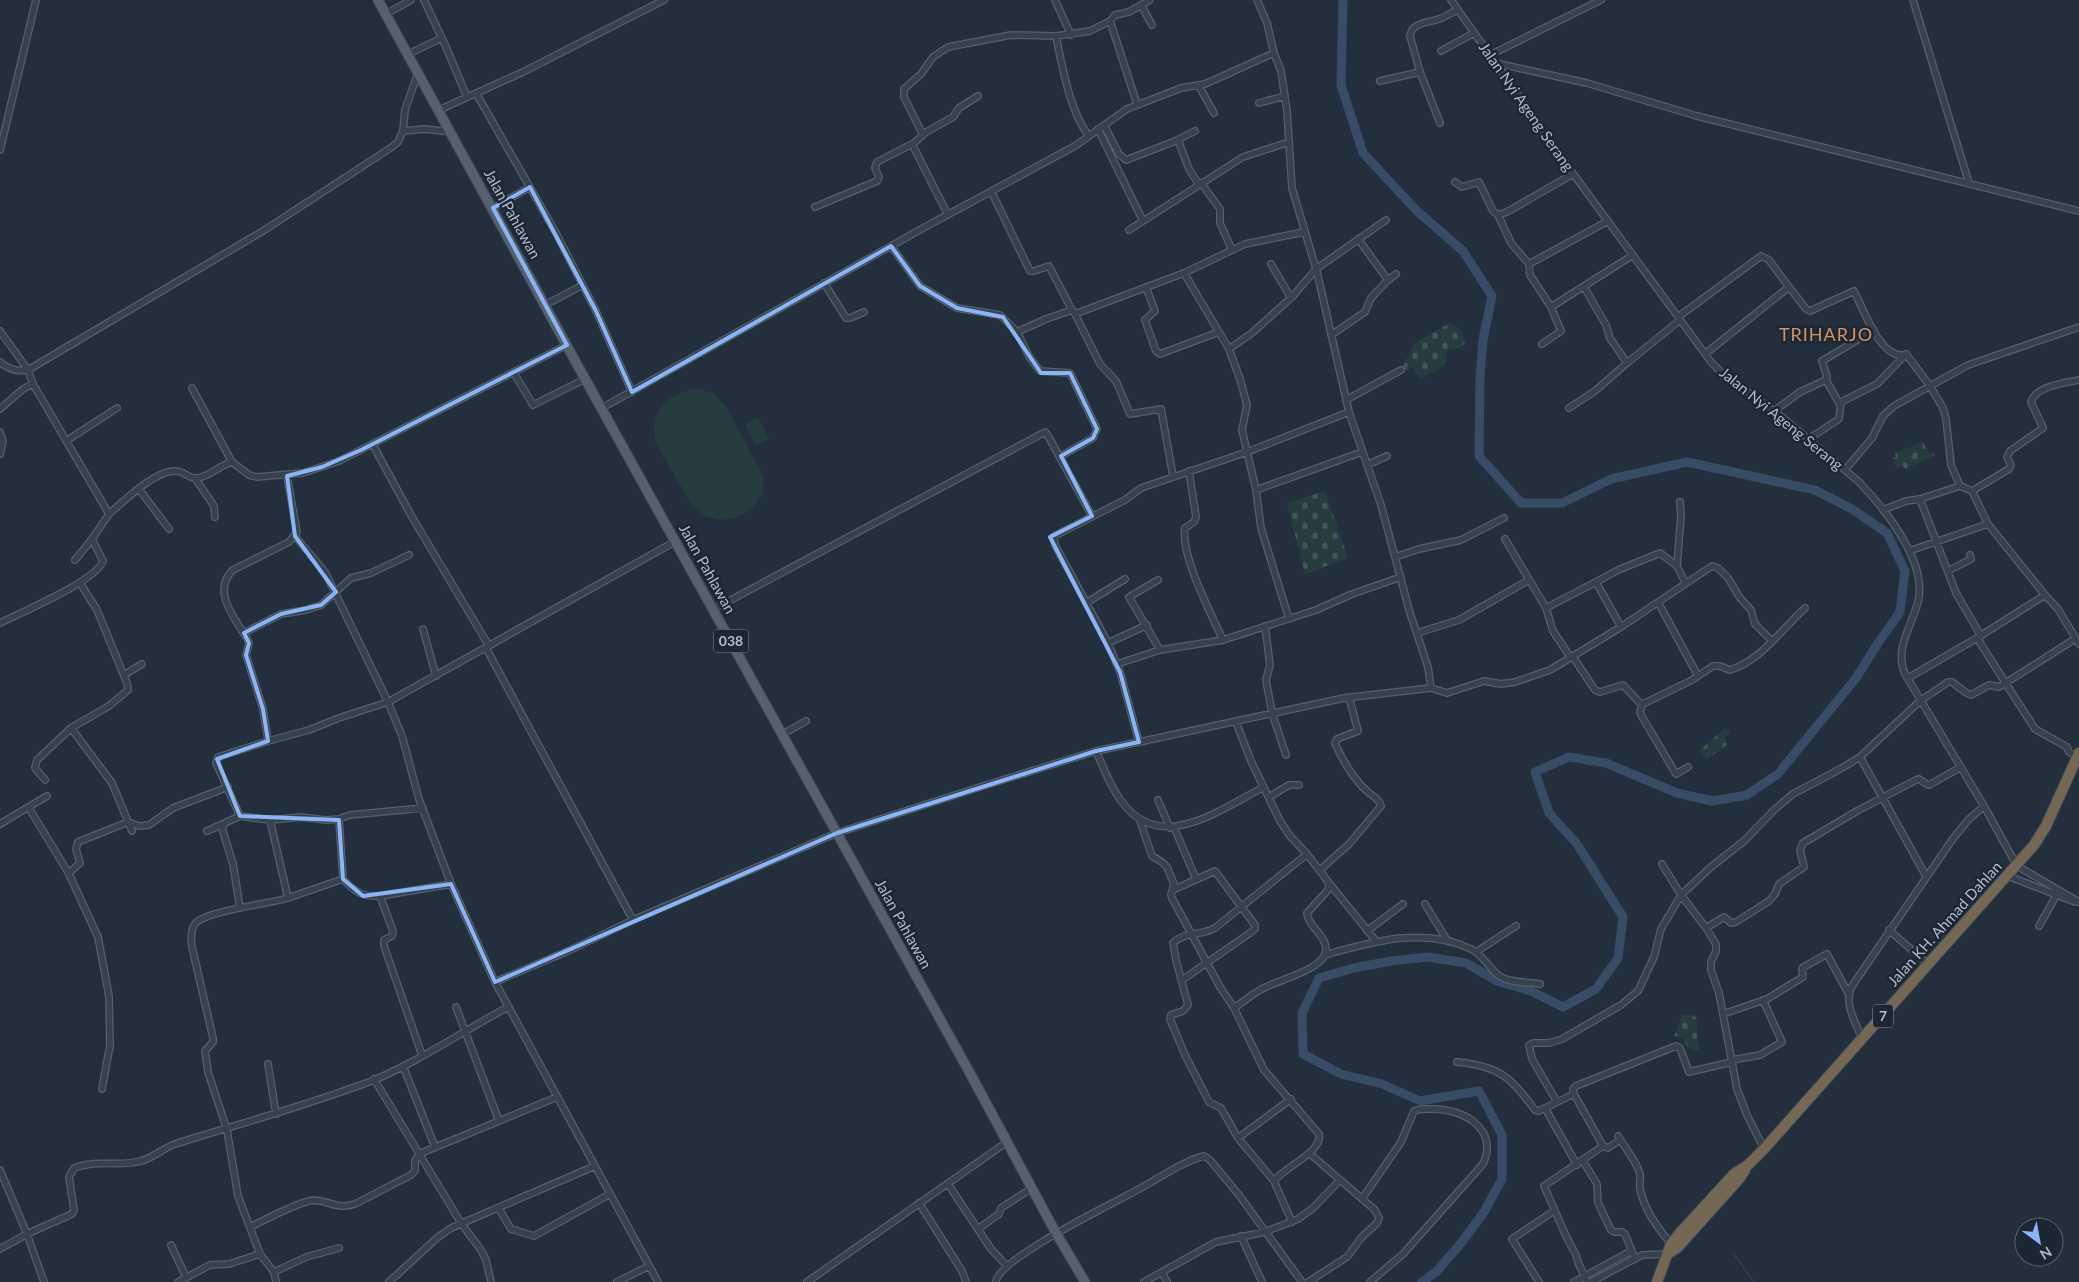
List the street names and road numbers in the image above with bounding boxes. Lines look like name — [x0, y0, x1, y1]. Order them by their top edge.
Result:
street label: Jalan Nyi Ageng Serang — [1475, 38, 1578, 175]
street label: Jalan Pahlawan — [481, 166, 545, 262]
street label: Jalan Nyi Ageng Serang — [1716, 363, 1847, 474]
street label: Jalan Pahlawan — [676, 521, 740, 617]
road number: 038 — [714, 630, 748, 652]
street label: Jalan KH. Ahmad Dahlan — [1883, 857, 2005, 990]
street label: Jalan Pahlawan — [872, 876, 936, 972]
road number: 7 — [1873, 1004, 1893, 1028]

